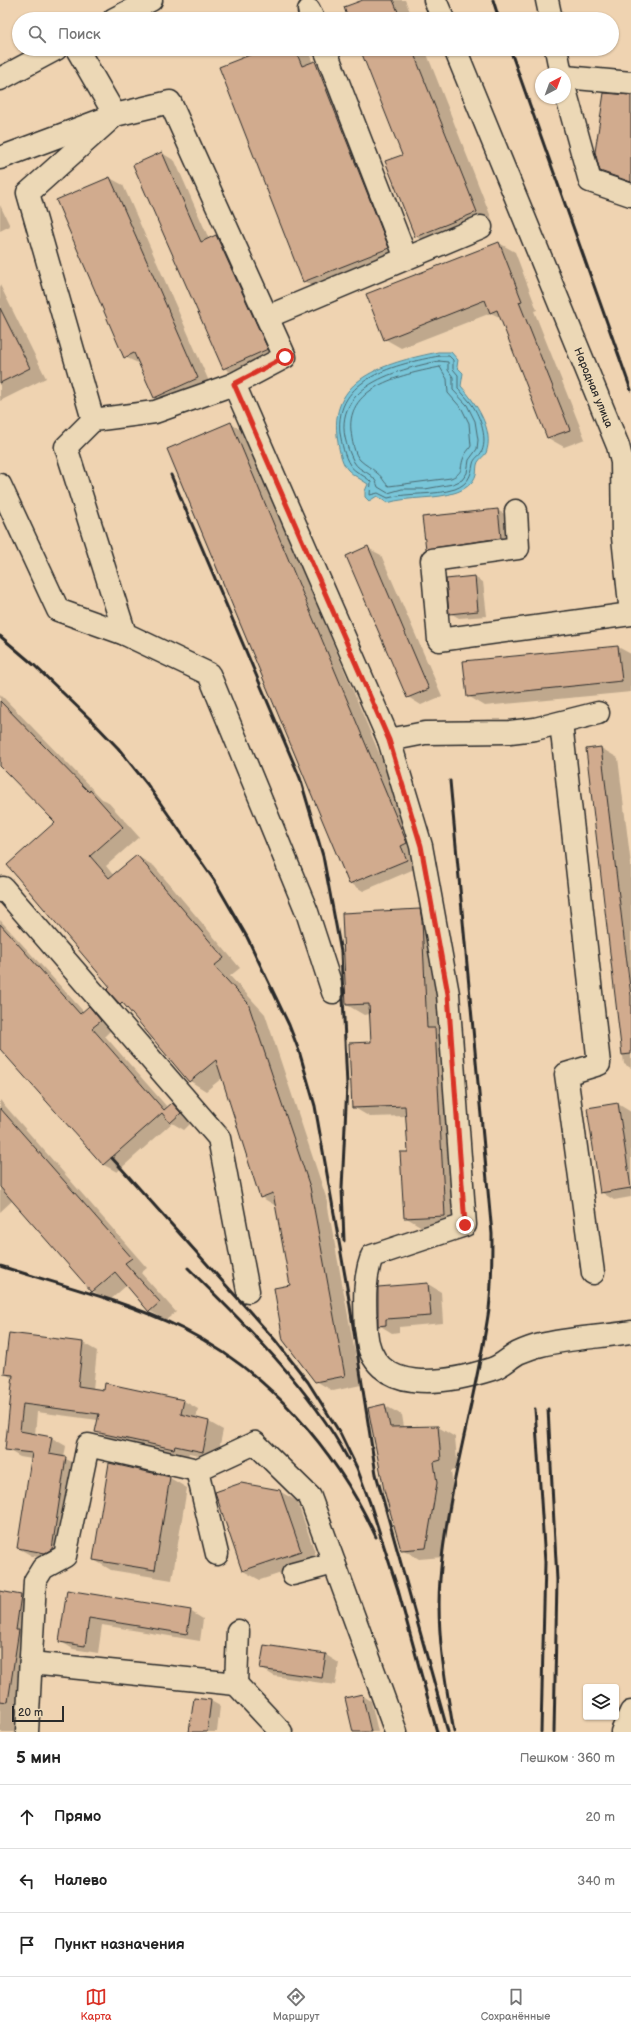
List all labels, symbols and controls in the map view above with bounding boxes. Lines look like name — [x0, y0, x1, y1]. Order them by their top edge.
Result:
search box — [12, 12, 619, 56]
icon: search — [26, 23, 48, 45]
text: Поиск — [58, 25, 101, 44]
north arrow — [535, 68, 571, 104]
street label: Народная улица — [572, 346, 616, 430]
route start — [276, 348, 294, 366]
route end — [456, 1216, 474, 1234]
map controls — [583, 1684, 619, 1720]
button: layers — [583, 1684, 619, 1720]
scale bar — [12, 1704, 64, 1723]
text: 20 m — [18, 1706, 43, 1719]
text: 5 мин — [16, 1748, 61, 1768]
text: Пешком · 360 m — [520, 1750, 615, 1766]
icon: ahead — [16, 1806, 38, 1828]
text: Прямо — [54, 1807, 101, 1826]
text: 20 m — [585, 1809, 615, 1825]
icon: left — [16, 1870, 38, 1892]
text: Налево — [54, 1871, 107, 1890]
text: 340 m — [577, 1873, 615, 1889]
icon: arrive — [16, 1934, 38, 1956]
text: Пункт назначения — [54, 1935, 185, 1954]
tab: Карта — [81, 1986, 112, 2023]
tab: Маршрут — [273, 1986, 320, 2023]
tab: Сохранённые — [481, 1986, 550, 2023]

